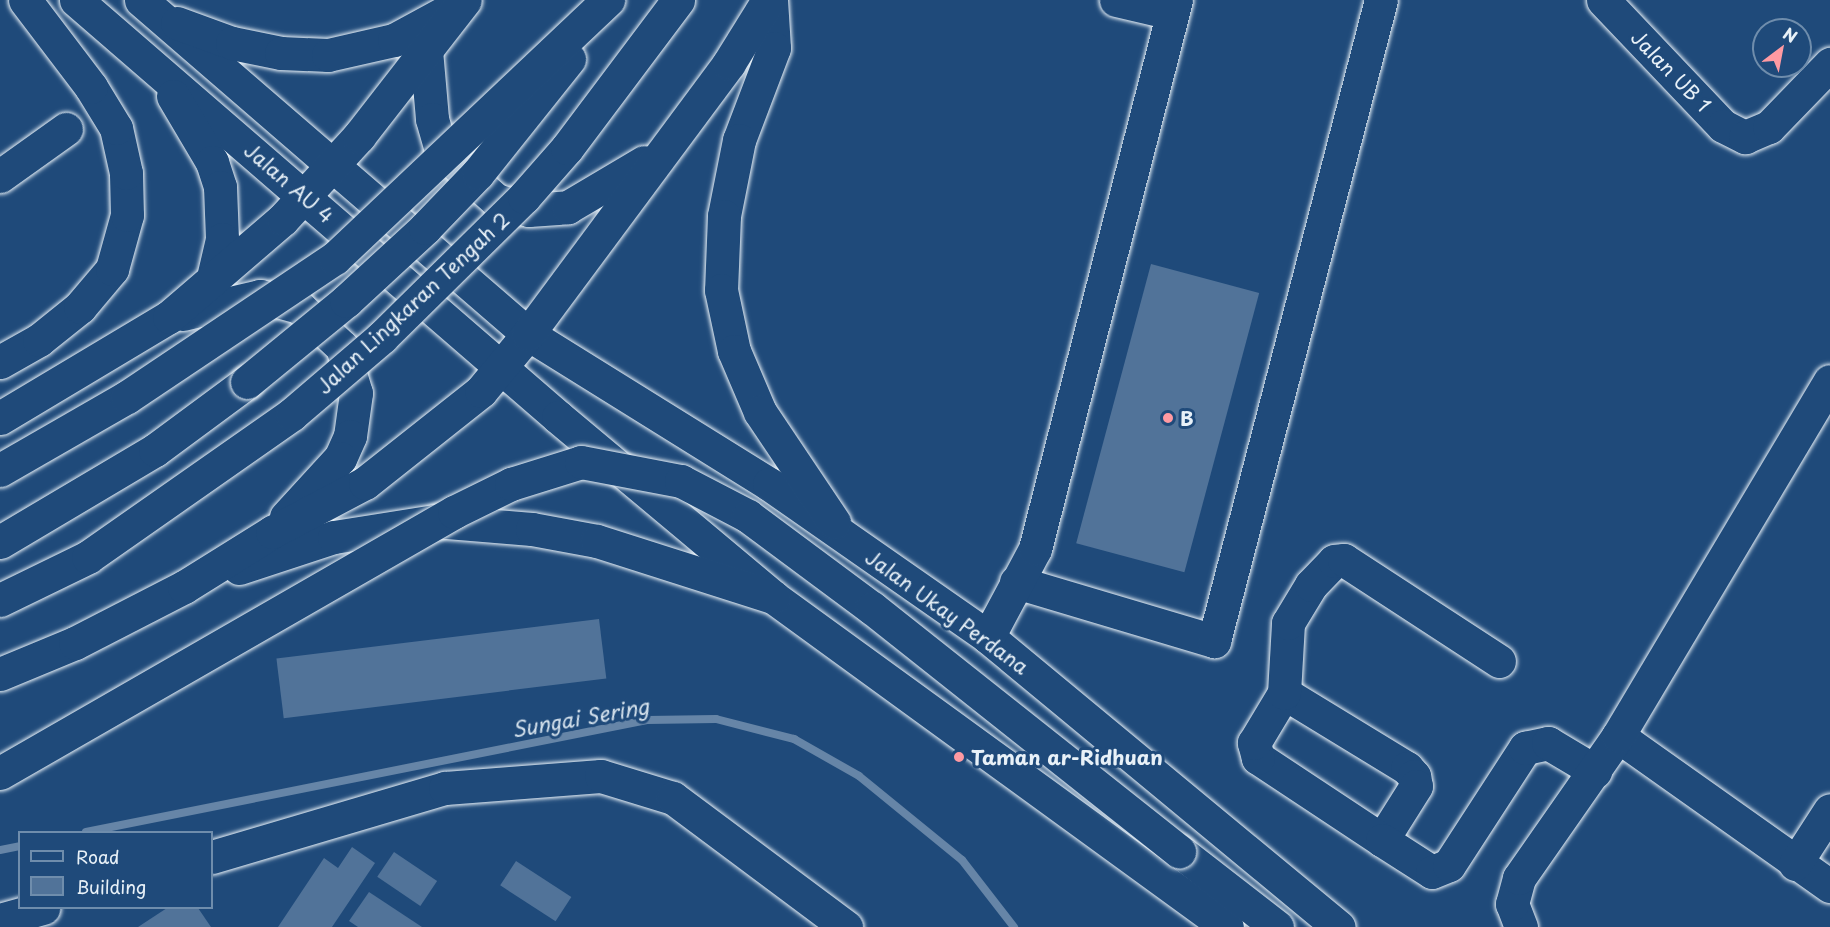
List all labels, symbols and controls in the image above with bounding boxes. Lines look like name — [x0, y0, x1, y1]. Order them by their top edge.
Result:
north arrow — [1752, 18, 1812, 78]
text: N — [1779, 21, 1802, 48]
street label: Jalan UB 1 — [1626, 25, 1716, 117]
street label: Jalan AU 4 — [239, 138, 339, 228]
street label: Jalan Lingkaran Tengah 2 — [311, 207, 515, 399]
place label: B — [1180, 406, 1194, 430]
marker: B — [1161, 411, 1175, 425]
street label: Jalan Ukay Perdana — [860, 544, 1034, 680]
water label: Sungai Sering — [509, 693, 651, 741]
place label: Taman ar-Ridhuan — [971, 745, 1162, 769]
marker: Taman ar-Ridhuan — [952, 750, 966, 764]
legend — [18, 831, 213, 909]
text: Road — [76, 843, 120, 870]
text: Building — [76, 873, 146, 900]

